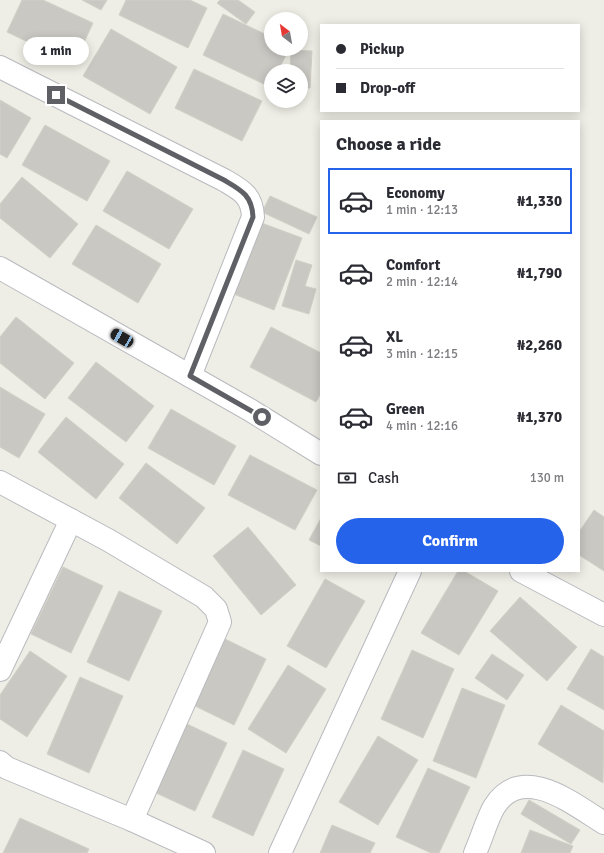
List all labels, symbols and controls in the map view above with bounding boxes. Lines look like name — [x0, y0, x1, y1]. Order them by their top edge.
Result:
north arrow — [264, 12, 308, 56]
map controls — [264, 12, 308, 108]
callout: 1 min — [23, 37, 89, 65]
text: Pickup — [360, 40, 404, 58]
text: 1 min — [40, 43, 72, 59]
button: layers — [264, 64, 308, 108]
text: Drop-off — [360, 79, 415, 97]
route end — [47, 86, 65, 104]
text: Choose a ride — [336, 133, 441, 155]
icon: car — [338, 183, 374, 219]
text: Economy — [386, 184, 445, 202]
text: ₦1,330 — [517, 192, 562, 210]
text: 1 min · 12:13 — [386, 202, 458, 218]
icon: car — [338, 255, 374, 291]
text: Comfort — [386, 256, 440, 274]
text: ₦1,790 — [517, 264, 562, 282]
text: 2 min · 12:14 — [386, 274, 458, 290]
car — [109, 327, 135, 349]
icon: car — [338, 327, 374, 363]
text: XL — [386, 328, 403, 346]
text: ₦2,260 — [517, 336, 562, 354]
text: 3 min · 12:15 — [386, 346, 458, 362]
icon: car — [338, 399, 374, 435]
text: Green — [386, 400, 425, 418]
route start — [253, 408, 271, 426]
text: ₦1,370 — [517, 408, 562, 426]
text: 4 min · 12:16 — [386, 418, 458, 434]
icon: cash — [336, 467, 358, 489]
text: Cash — [368, 469, 399, 487]
text: 130 m — [530, 470, 564, 486]
button: Confirm — [336, 518, 564, 564]

